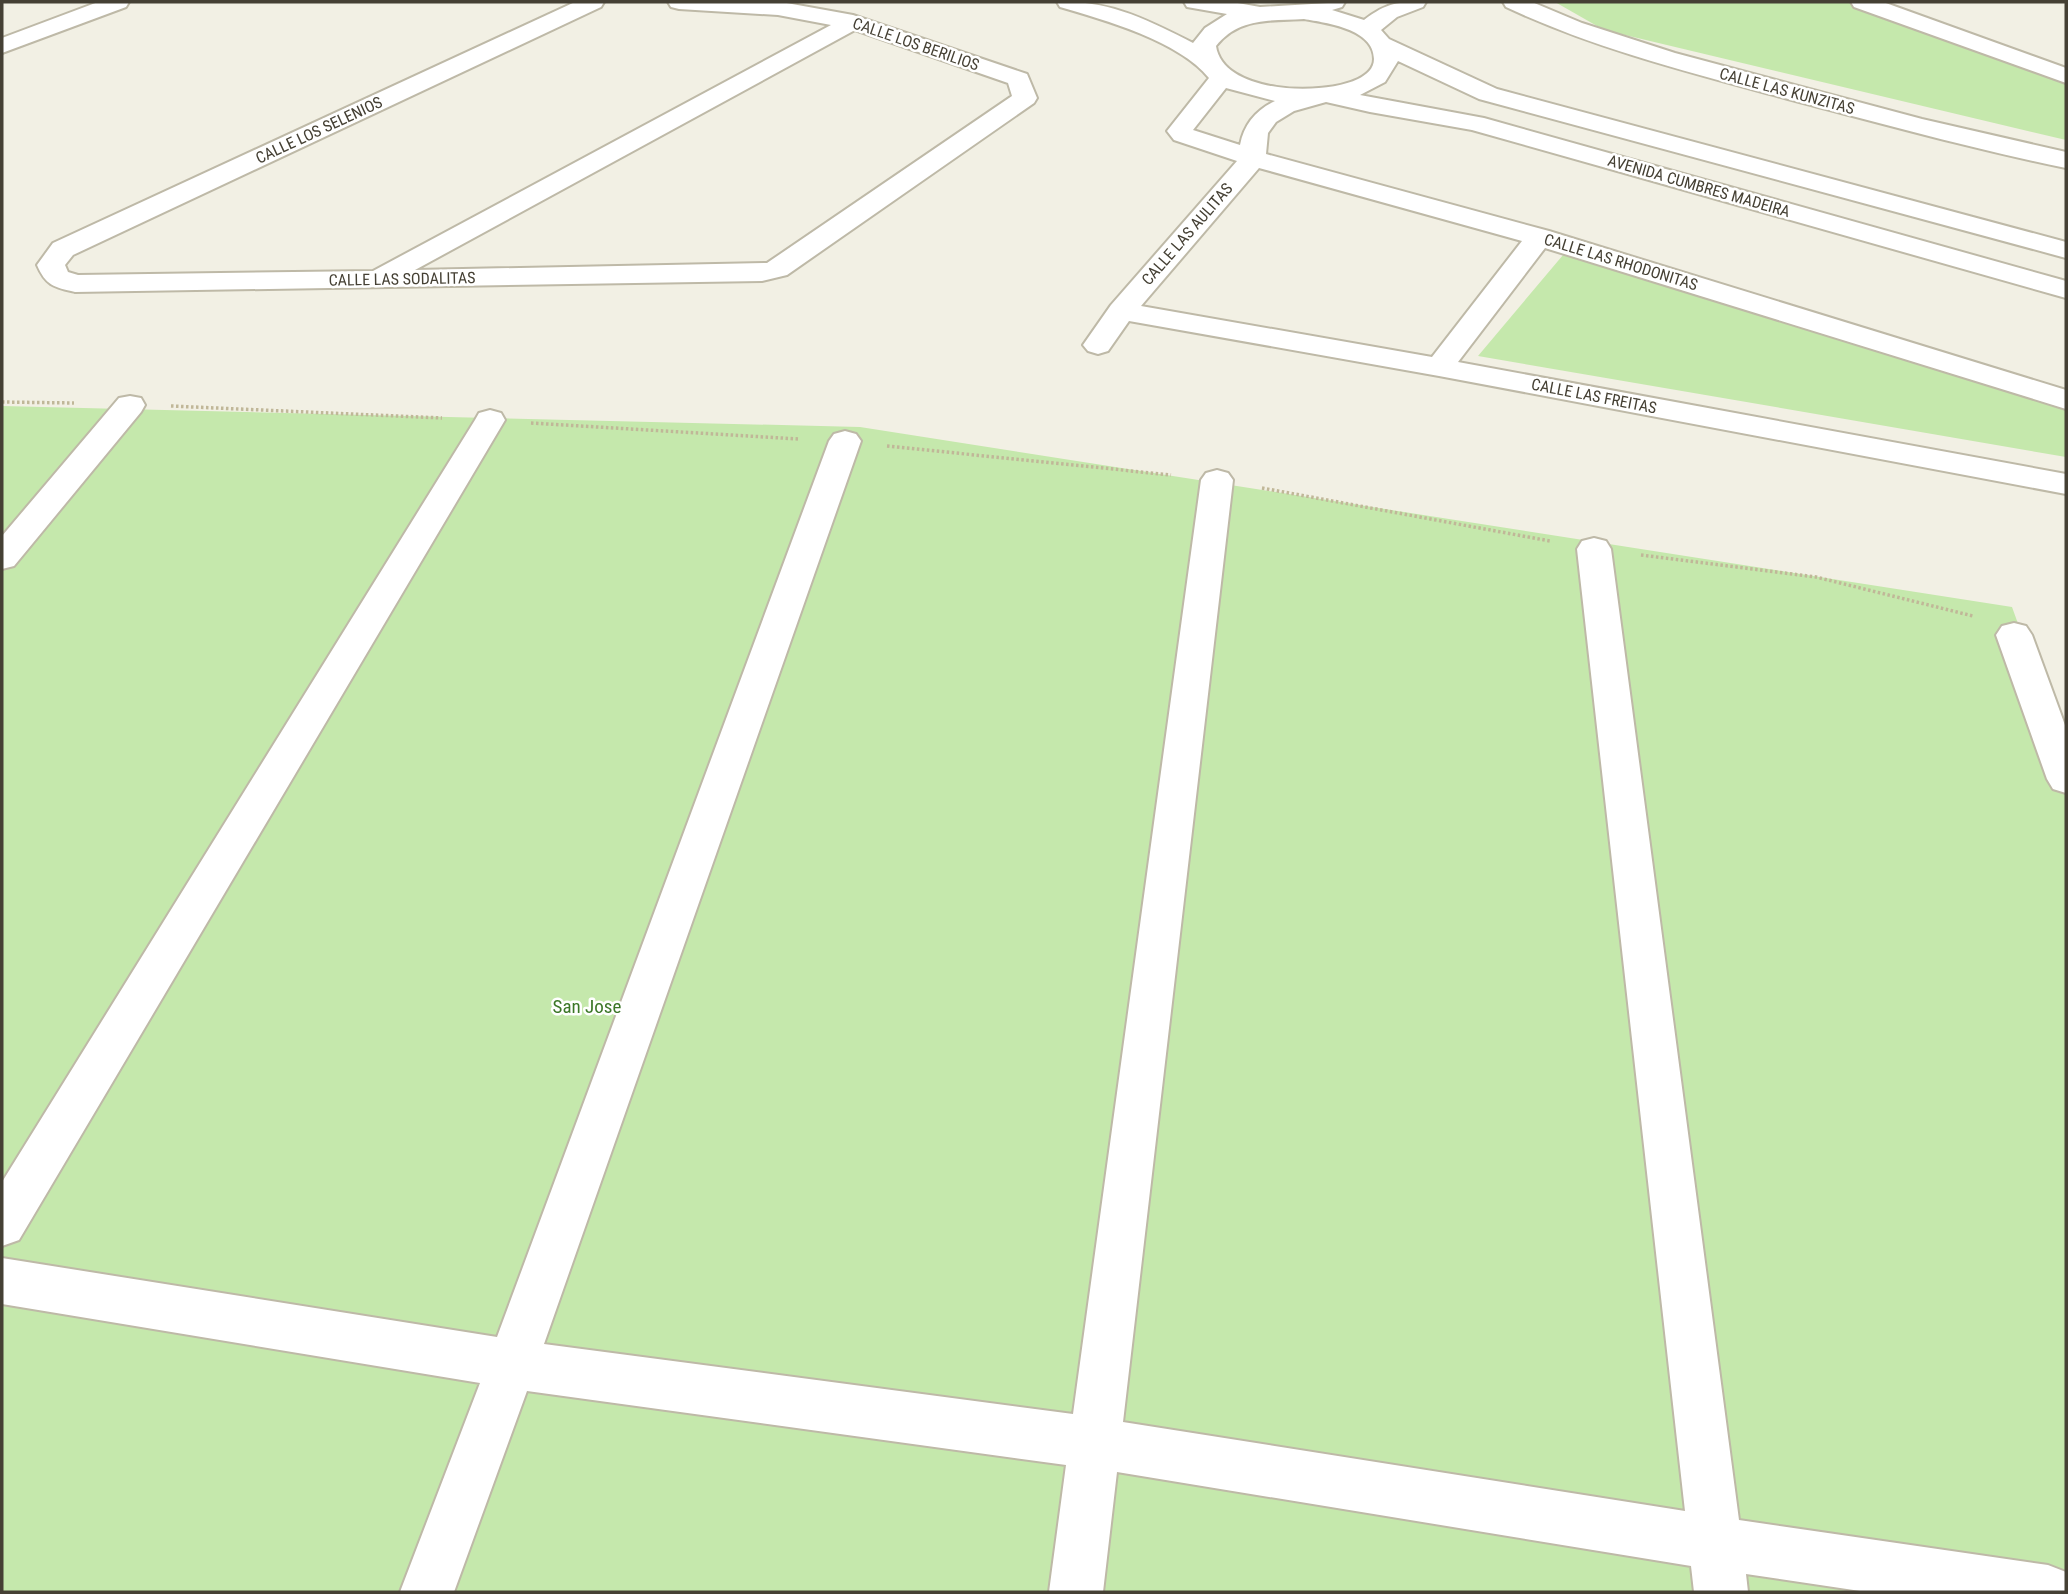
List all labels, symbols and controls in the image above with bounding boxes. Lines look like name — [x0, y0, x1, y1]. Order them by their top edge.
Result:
street label: CALLE LOS BERILIOS — [850, 13, 982, 75]
street label: CALLE LAS KUNZITAS — [1717, 64, 1857, 118]
street label: CALLE LOS SELENIOS — [253, 92, 385, 168]
street label: AVENIDA CUMBRES MADEIRA — [1606, 151, 1792, 221]
street label: CALLE LAS AULITAS — [1138, 179, 1236, 289]
street label: CALLE LAS RHODONITAS — [1542, 230, 1700, 294]
street label: CALLE LAS SODALITAS — [328, 268, 476, 290]
street label: CALLE LAS FREITAS — [1530, 375, 1658, 417]
park label: San Jose — [553, 995, 621, 1018]

